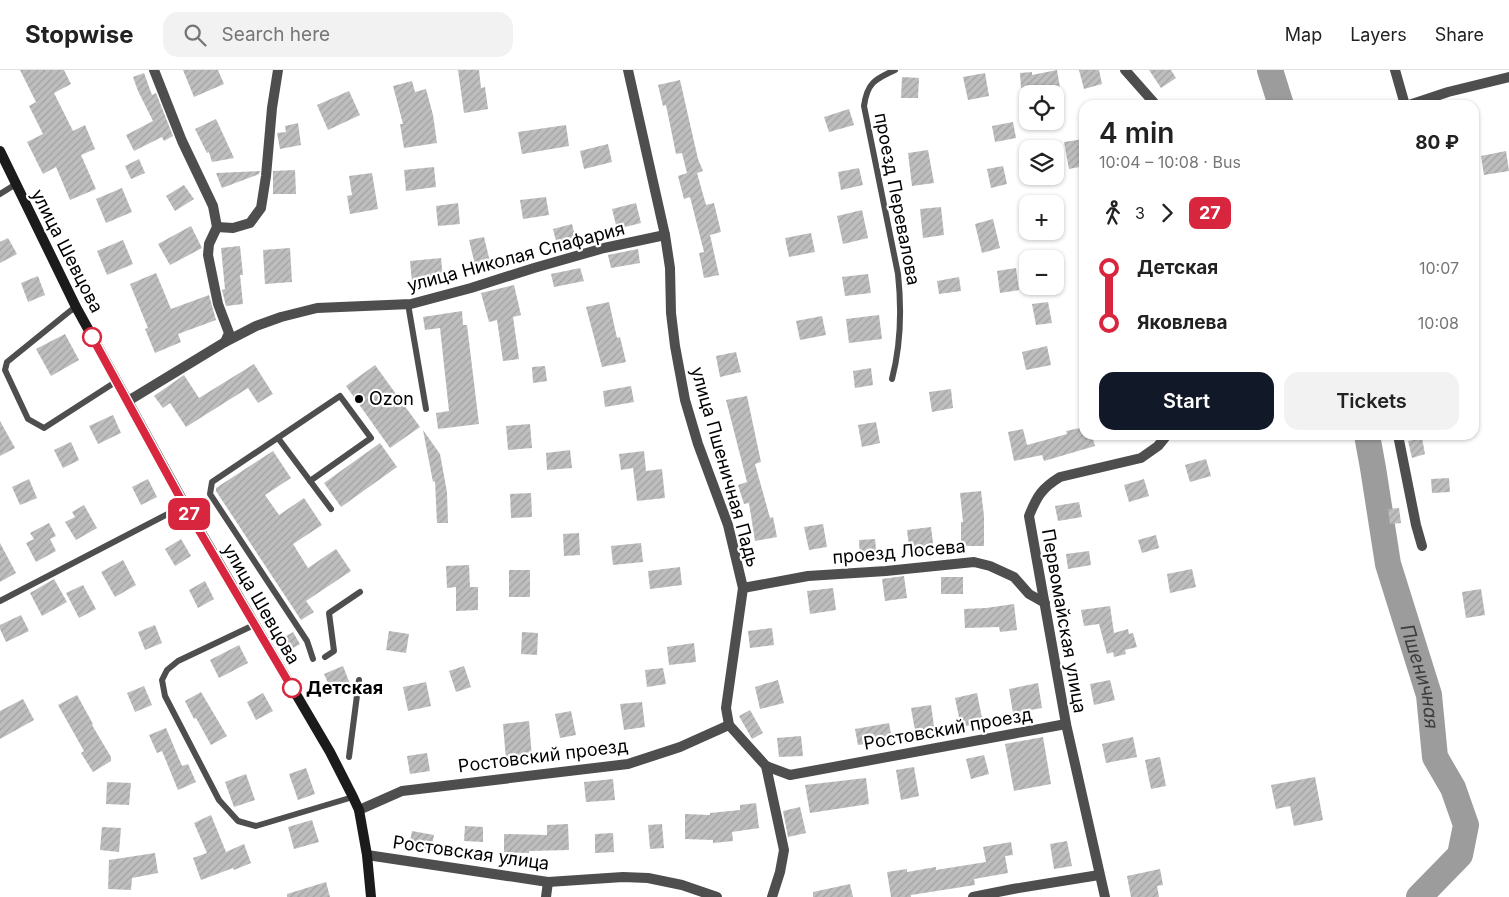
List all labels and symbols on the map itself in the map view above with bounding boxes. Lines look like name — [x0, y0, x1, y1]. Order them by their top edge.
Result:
street label: проезд Перевалова — [870, 111, 925, 287]
street label: улица Шевцова — [27, 185, 108, 316]
street label: улица Николая Спафария — [405, 217, 627, 296]
unlabelled marker — [82, 327, 102, 347]
street label: улица Пшеничная Падь — [687, 364, 764, 569]
place label: Ozon — [369, 388, 414, 409]
marker: Ozon — [353, 393, 365, 405]
line badge: 27 — [166, 498, 212, 530]
street label: Первомайская улица — [1038, 527, 1091, 715]
street label: проезд Лосева — [832, 535, 966, 568]
street label: улица Шевцова — [218, 540, 305, 668]
water label: Пшеничная — [1396, 621, 1443, 730]
place label: Детская — [306, 677, 383, 698]
marker: Детская — [282, 678, 302, 698]
street label: Ростовский проезд — [862, 703, 1034, 754]
street label: Ростовский проезд — [457, 735, 629, 776]
street label: Ростовская улица — [391, 831, 551, 874]

